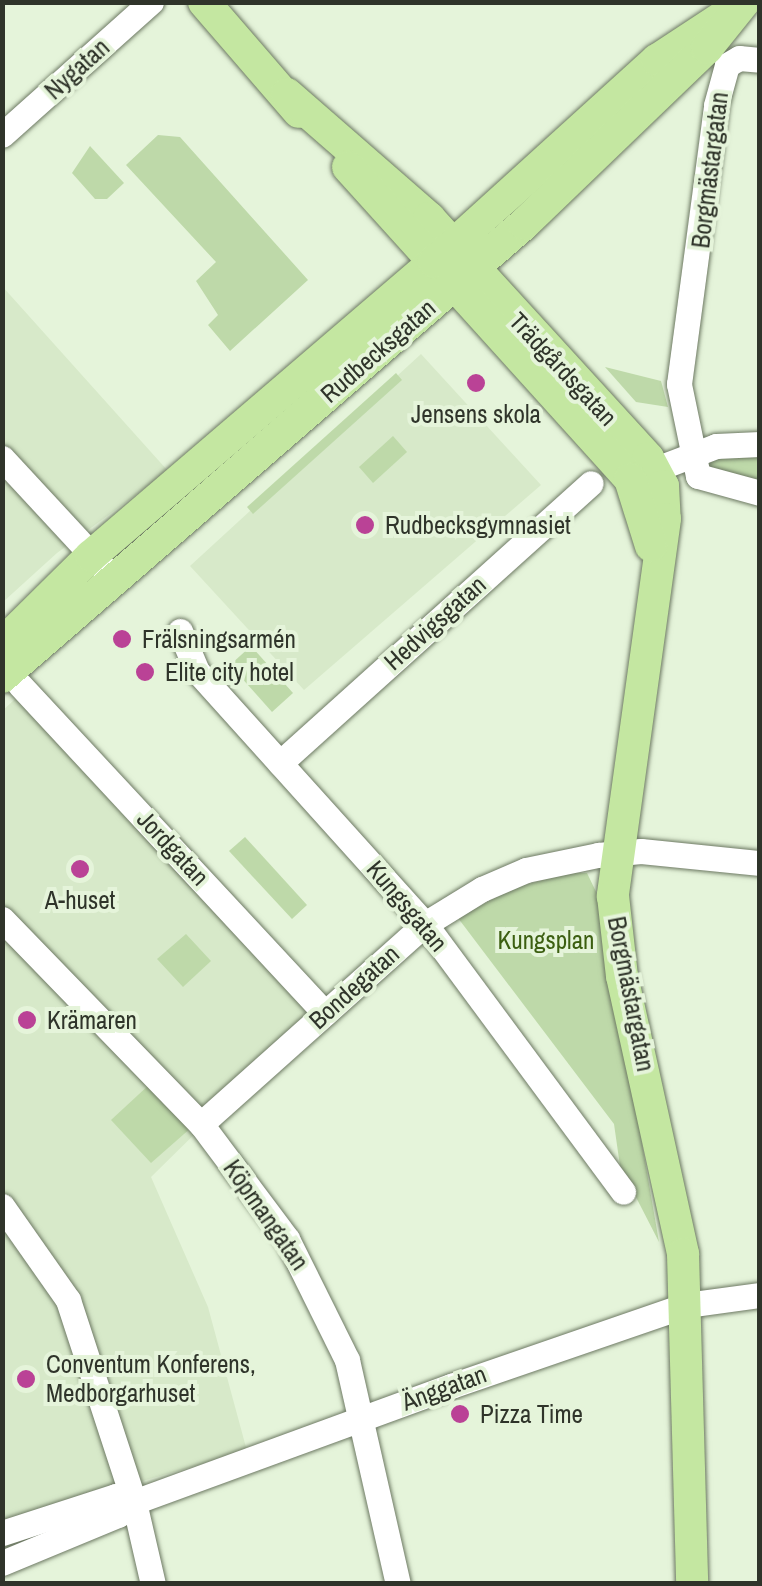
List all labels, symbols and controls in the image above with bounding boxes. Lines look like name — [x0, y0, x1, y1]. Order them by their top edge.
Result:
street label: Nygatan — [39, 32, 115, 106]
street label: Borgmästargatan — [686, 90, 734, 250]
street label: Rudbecksgatan — [314, 293, 442, 409]
street label: Trädgårdsgatan — [503, 306, 623, 432]
marker: Jensens skola — [465, 372, 487, 394]
place label: Jensens skola — [411, 399, 541, 429]
place label: Rudbecksgymnasiet — [385, 510, 571, 540]
marker: Rudbecksgymnasiet — [354, 514, 376, 536]
street label: Hedvigsgatan — [378, 570, 492, 676]
place label: Frälsningsarmén — [142, 624, 296, 654]
marker: Frälsningsarmén — [111, 628, 133, 650]
place label: Elite city hotel — [165, 657, 294, 687]
marker: Elite city hotel — [134, 661, 156, 683]
street label: Jordgatan — [131, 804, 215, 892]
street label: Kungsgatan — [360, 854, 454, 958]
marker: A-huset — [69, 858, 91, 880]
place label: A-huset — [45, 885, 115, 915]
street label: Borgmästargatan — [601, 914, 661, 1074]
park label: Kungsplan — [498, 925, 594, 955]
street label: Bondegatan — [303, 939, 405, 1035]
place label: Krämaren — [47, 1005, 137, 1035]
marker: Krämaren — [16, 1009, 38, 1031]
street label: Köpmangatan — [217, 1154, 315, 1276]
place label: Conventum Konferens, Medborgarhuset — [46, 1350, 256, 1409]
street label: Änggatan — [398, 1359, 490, 1417]
marker: Conventum Konferens, Medborgarhuset — [15, 1368, 37, 1390]
place label: Pizza Time — [480, 1399, 583, 1429]
marker: Pizza Time — [449, 1403, 471, 1425]

